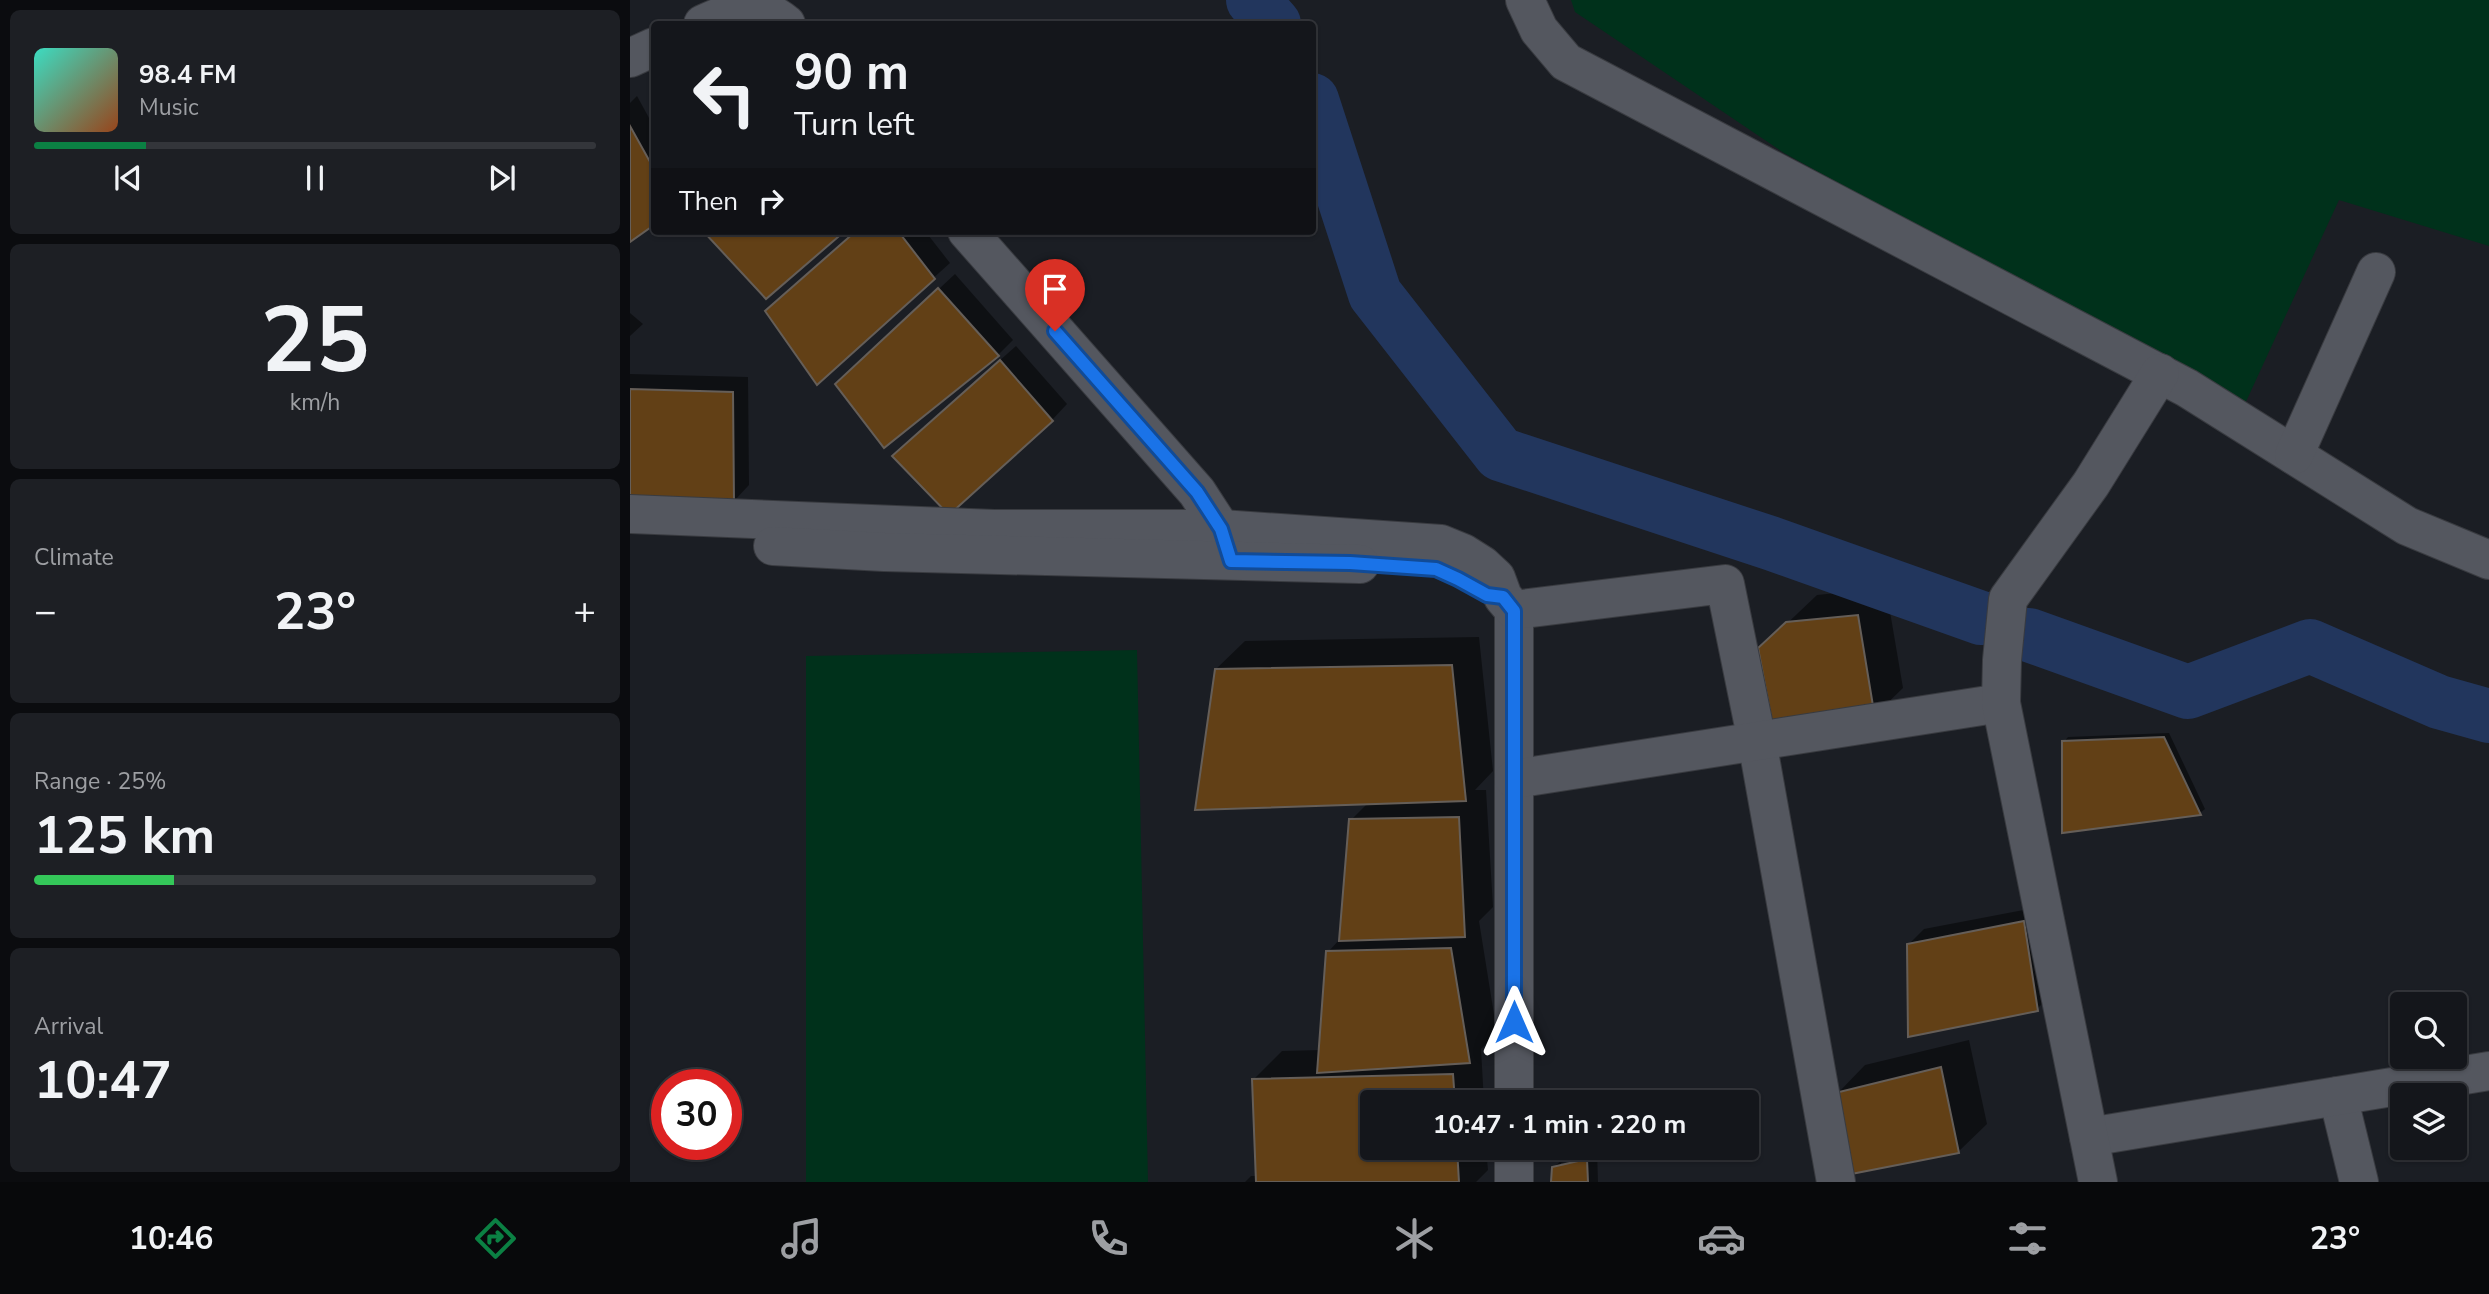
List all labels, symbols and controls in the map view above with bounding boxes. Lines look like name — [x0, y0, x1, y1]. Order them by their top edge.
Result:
text: 90 m — [794, 39, 909, 106]
icon: left — [679, 49, 770, 140]
text: 98.4 FM — [139, 57, 236, 92]
text: Music — [139, 92, 199, 123]
text: Turn left — [794, 103, 914, 146]
icon: previous — [109, 159, 147, 197]
icon: pause — [296, 159, 334, 197]
icon: next — [483, 159, 521, 197]
icon: right — [752, 182, 790, 220]
text: Then — [679, 184, 738, 219]
pin — [1025, 259, 1085, 331]
icon: arrive — [1036, 270, 1074, 308]
text: 25 — [260, 279, 370, 403]
text: km/h — [290, 387, 340, 418]
text: Climate — [34, 542, 114, 573]
text: 23° — [274, 576, 356, 647]
text: − — [34, 586, 57, 637]
text: + — [573, 586, 596, 637]
text: Range · 25% — [34, 766, 166, 797]
text: 125 km — [34, 800, 215, 871]
position arrow — [1477, 985, 1551, 1059]
map controls — [2390, 992, 2467, 1160]
button: search — [2390, 992, 2467, 1069]
text: Arrival — [34, 1011, 103, 1042]
text: 10:47 — [34, 1045, 172, 1116]
speed limit sign: 30 — [651, 1069, 742, 1160]
button: layers — [2390, 1083, 2467, 1160]
text: 10:47 · 1 min · 220 m — [1433, 1107, 1686, 1142]
icon: directions — [471, 1214, 520, 1263]
icon: music — [777, 1214, 826, 1263]
icon: phone — [1084, 1214, 1133, 1263]
icon: climate — [1390, 1214, 1439, 1263]
icon: car — [1697, 1214, 1746, 1263]
icon: filters — [2003, 1214, 2052, 1263]
text: 10:46 — [129, 1217, 213, 1260]
text: 23° — [2310, 1217, 2360, 1260]

